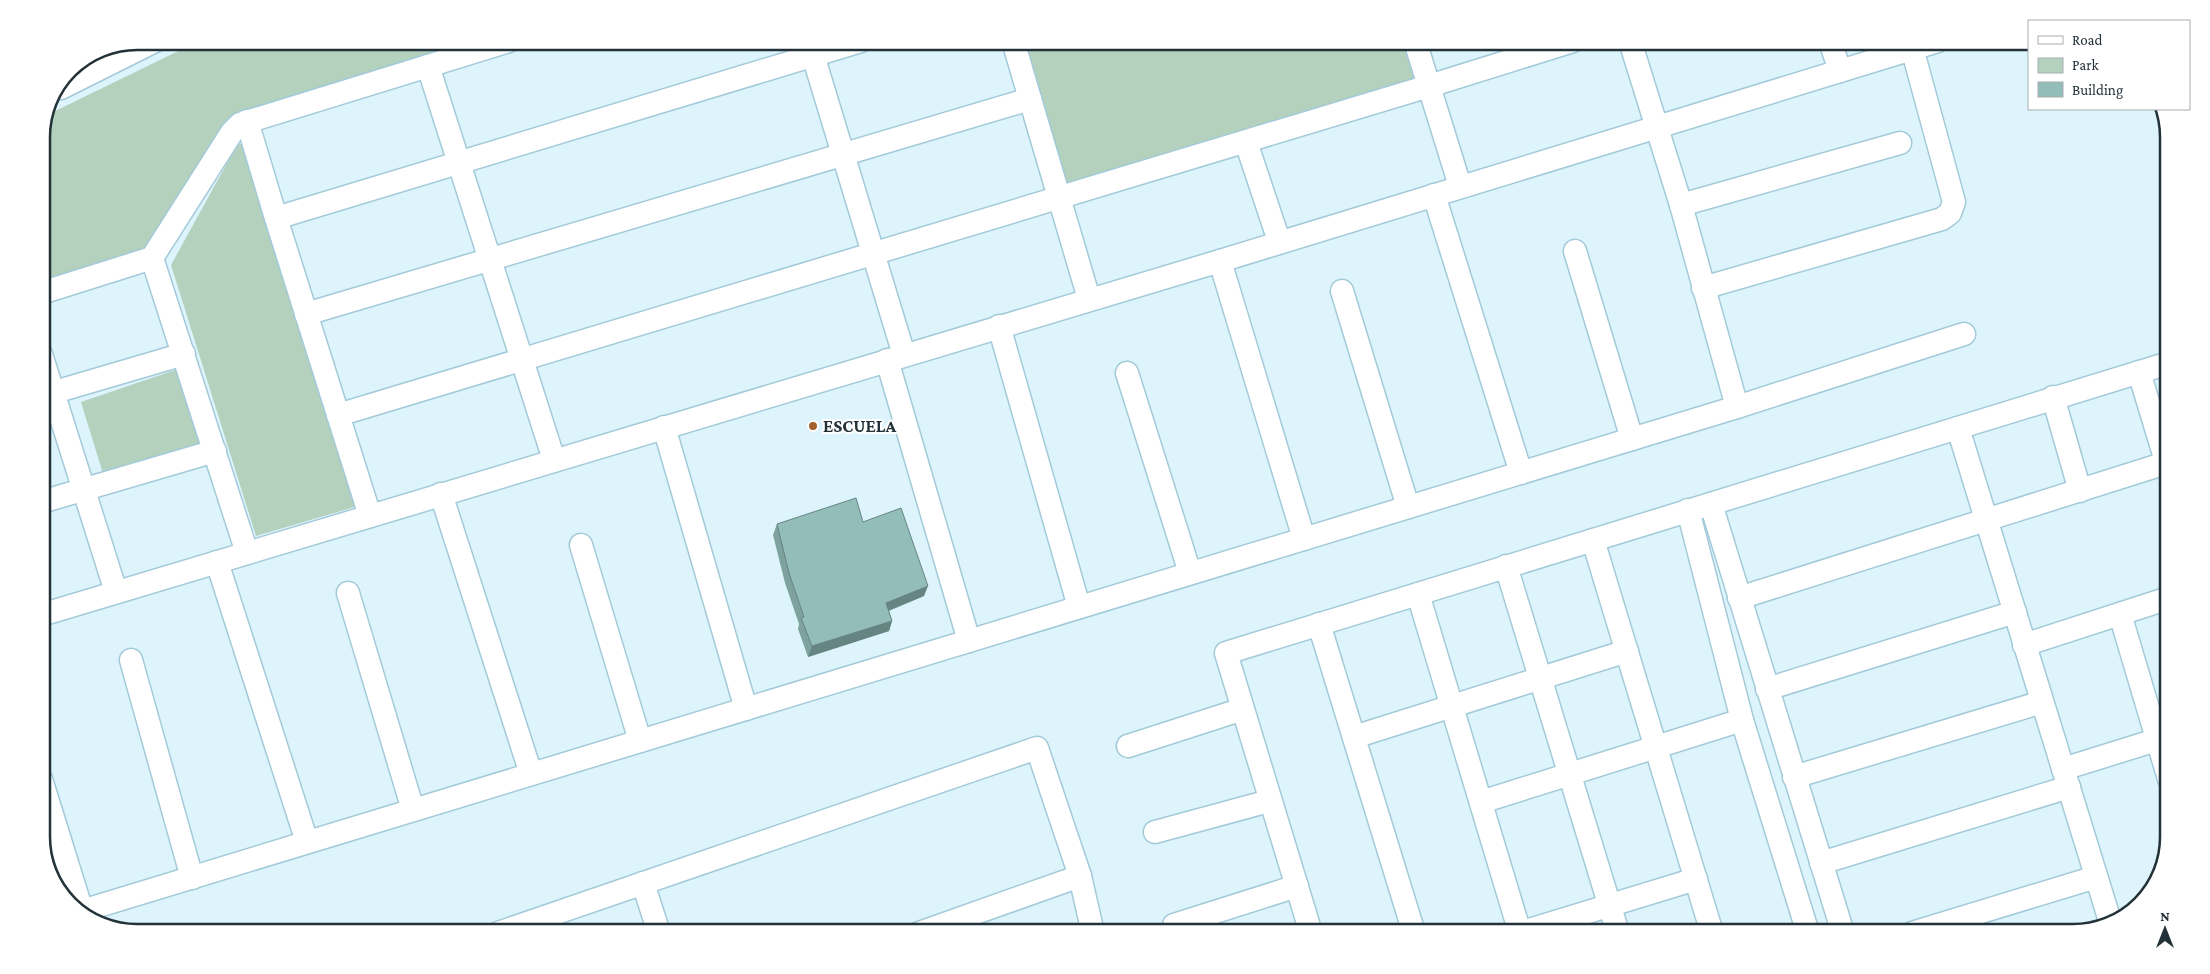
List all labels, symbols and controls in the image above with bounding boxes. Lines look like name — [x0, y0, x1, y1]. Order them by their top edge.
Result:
legend — [2028, 20, 2190, 110]
text: Road — [2072, 32, 2103, 48]
text: Park — [2072, 57, 2099, 73]
text: Building — [2072, 82, 2123, 99]
place label: ESCUELA — [823, 416, 896, 436]
marker: ESCUELA — [807, 420, 819, 432]
north arrow — [2140, 904, 2190, 954]
text: N — [2160, 908, 2170, 924]

